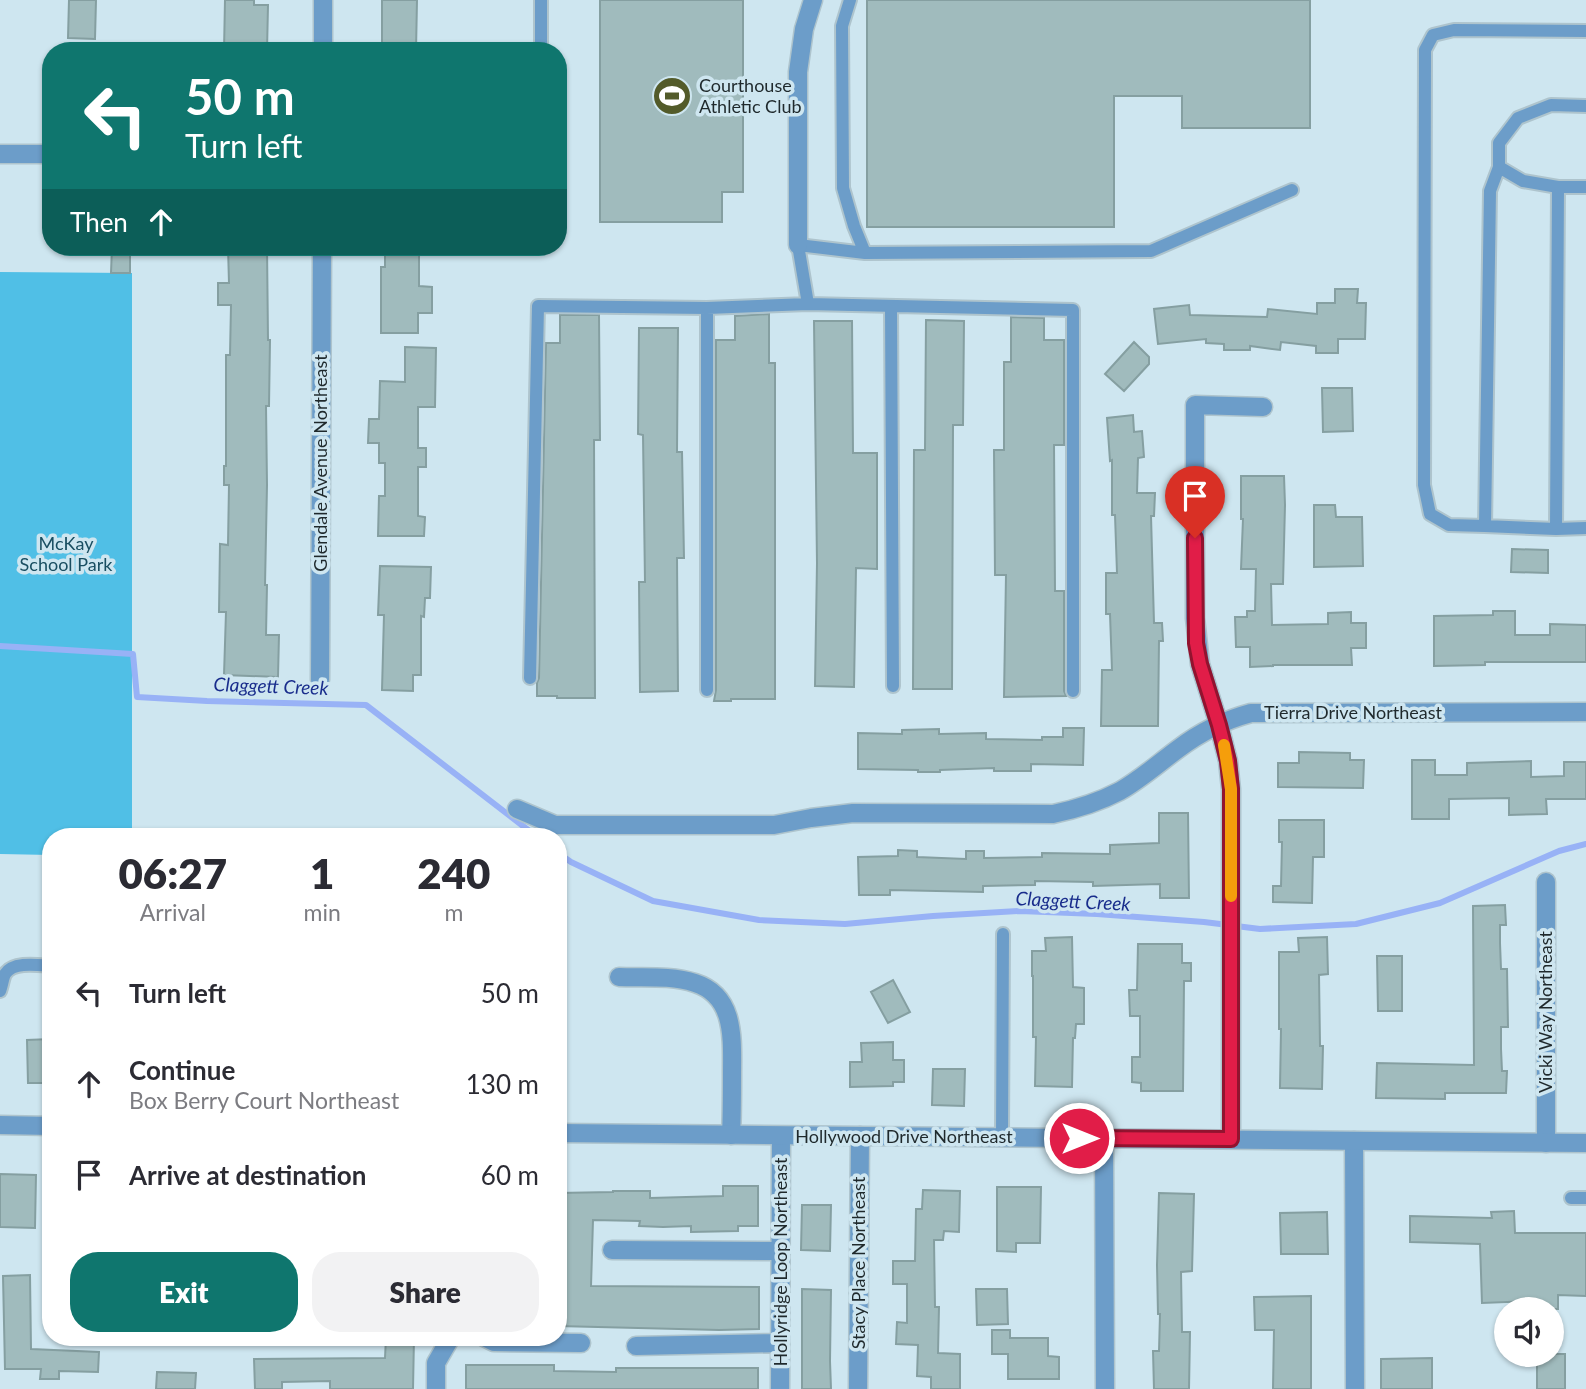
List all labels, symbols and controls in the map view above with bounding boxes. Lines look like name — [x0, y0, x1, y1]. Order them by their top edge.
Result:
text: 50 m — [185, 67, 295, 125]
icon: left — [70, 70, 161, 161]
place label: Courthouse Athletic Club — [699, 74, 802, 117]
sports icon: Courthouse Athletic Club — [651, 75, 693, 117]
text: Turn left — [185, 126, 302, 165]
icon: ahead — [142, 203, 180, 241]
text: Then — [70, 206, 128, 238]
street label: Glendale Avenue Northeast — [309, 354, 331, 572]
pin — [1165, 466, 1225, 538]
icon: arrive — [1176, 477, 1214, 515]
park label: McKay School Park — [20, 532, 113, 575]
water label: Claggett Creek — [213, 672, 330, 699]
street label: Tierra Drive Northeast — [1264, 701, 1442, 723]
text: 06:27 — [119, 848, 227, 898]
text: 1 — [310, 848, 334, 898]
text: 240 — [417, 848, 490, 898]
water label: Claggett Creek — [1015, 886, 1132, 915]
text: Arrival — [140, 898, 206, 926]
text: min — [304, 898, 341, 926]
text: m — [444, 898, 463, 926]
street label: Vicki Way Northeast — [1534, 930, 1556, 1093]
icon: left — [70, 974, 108, 1012]
text: Turn left — [129, 977, 226, 1009]
text: 50 m — [481, 977, 539, 1009]
text: Continue — [129, 1054, 235, 1086]
icon: ahead — [70, 1065, 108, 1103]
text: 130 m — [466, 1068, 539, 1100]
text: Box Berry Court Northeast — [129, 1086, 399, 1114]
position arrow — [1042, 1101, 1116, 1175]
street label: Hollywood Drive Northeast — [795, 1125, 1013, 1147]
icon: arrive — [70, 1156, 108, 1194]
street label: Hollyridge Loop Northeast — [769, 1157, 791, 1366]
text: Arrive at destination — [129, 1159, 366, 1191]
text: 60 m — [481, 1159, 539, 1191]
street label: Stacy Place Northeast — [847, 1176, 869, 1349]
button: Exit — [70, 1252, 298, 1332]
button: Share — [312, 1252, 539, 1332]
map controls — [1494, 1297, 1564, 1367]
button: sound — [1494, 1297, 1564, 1367]

